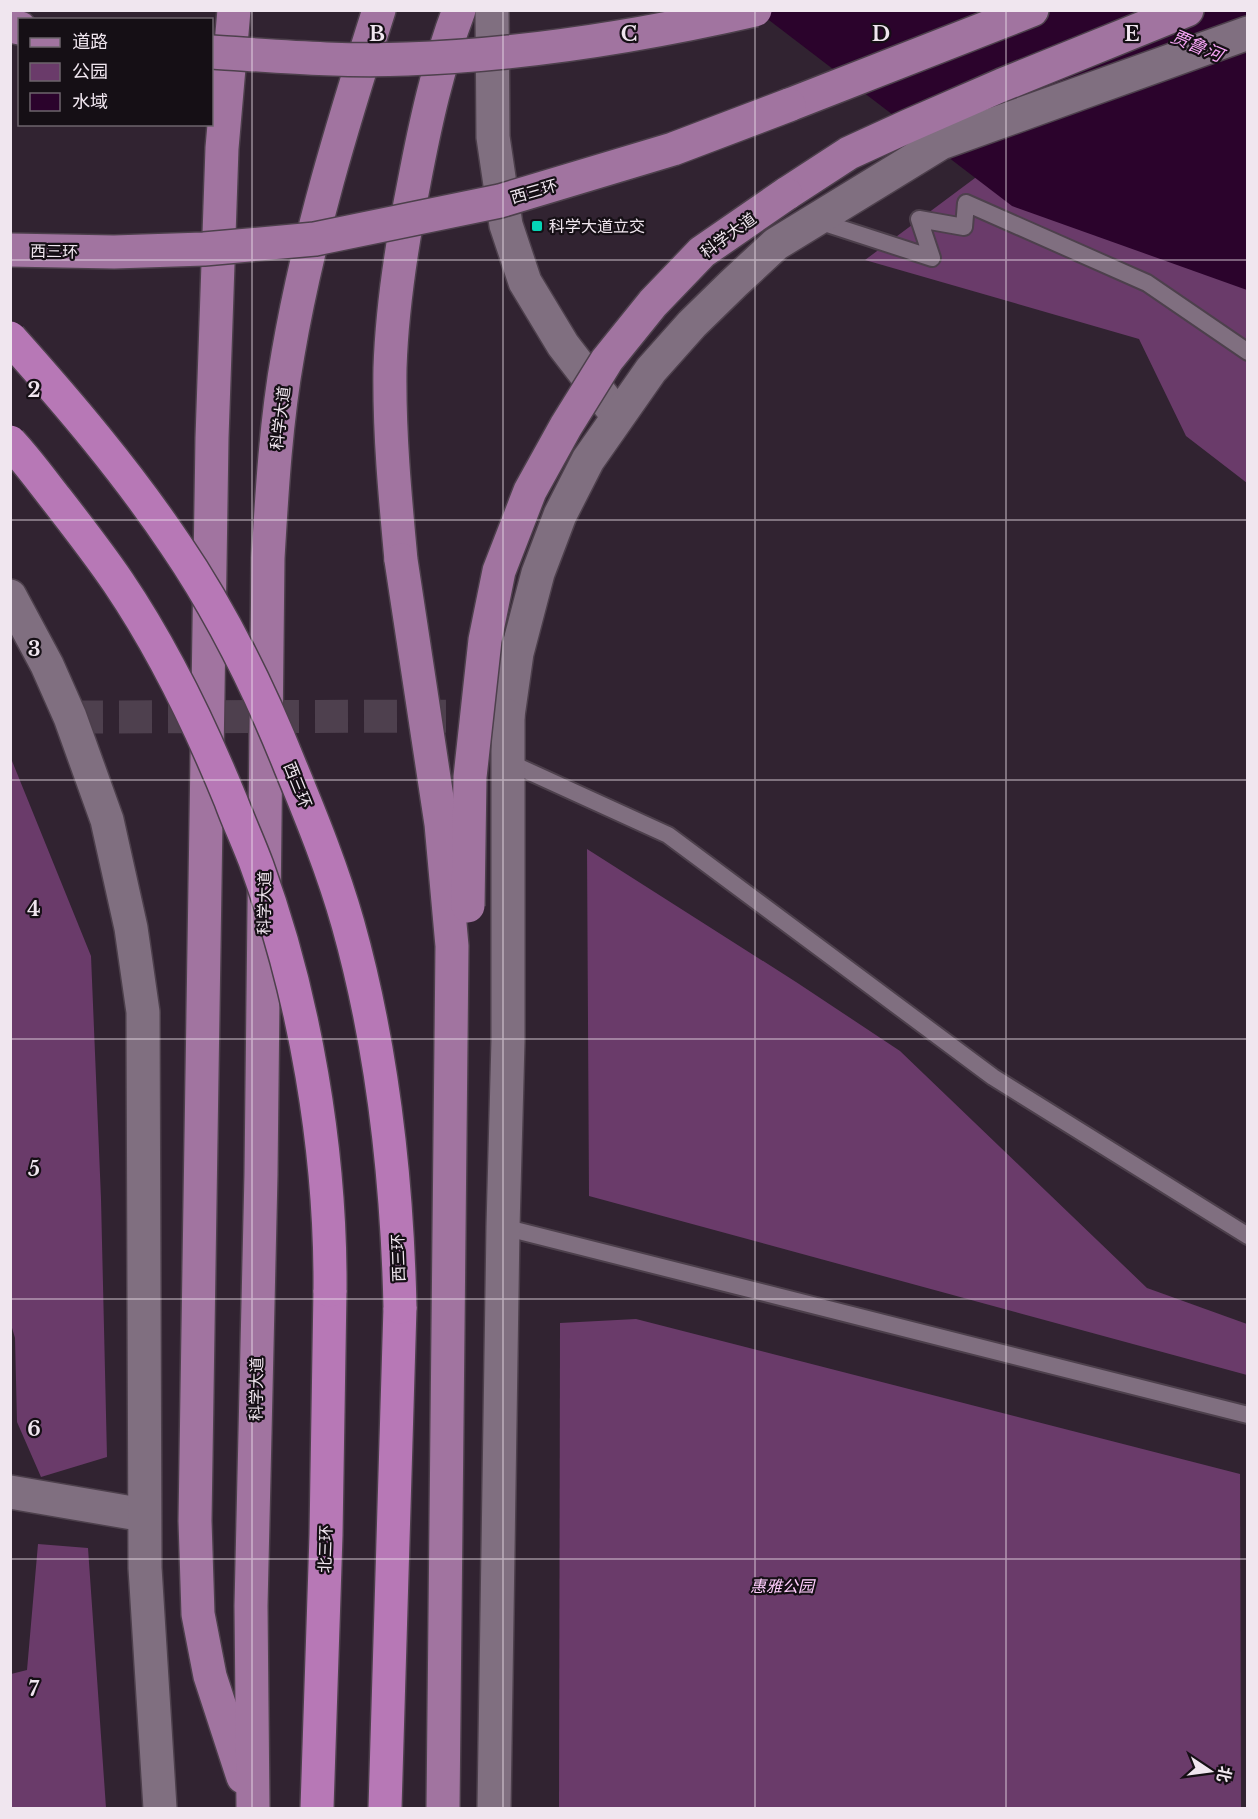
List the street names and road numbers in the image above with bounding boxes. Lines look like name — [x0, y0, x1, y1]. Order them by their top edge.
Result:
street label: 西三环 — [508, 175, 560, 207]
street label: 科学大道 — [696, 208, 760, 262]
street label: 西三环 — [30, 241, 78, 261]
street label: 科学大道 — [266, 385, 294, 451]
street label: 西三环 — [280, 759, 316, 811]
street label: 科学大道 — [253, 871, 275, 935]
street label: 西三环 — [387, 1234, 409, 1282]
street label: 科学大道 — [245, 1357, 267, 1421]
street label: 北三环 — [314, 1525, 336, 1573]

